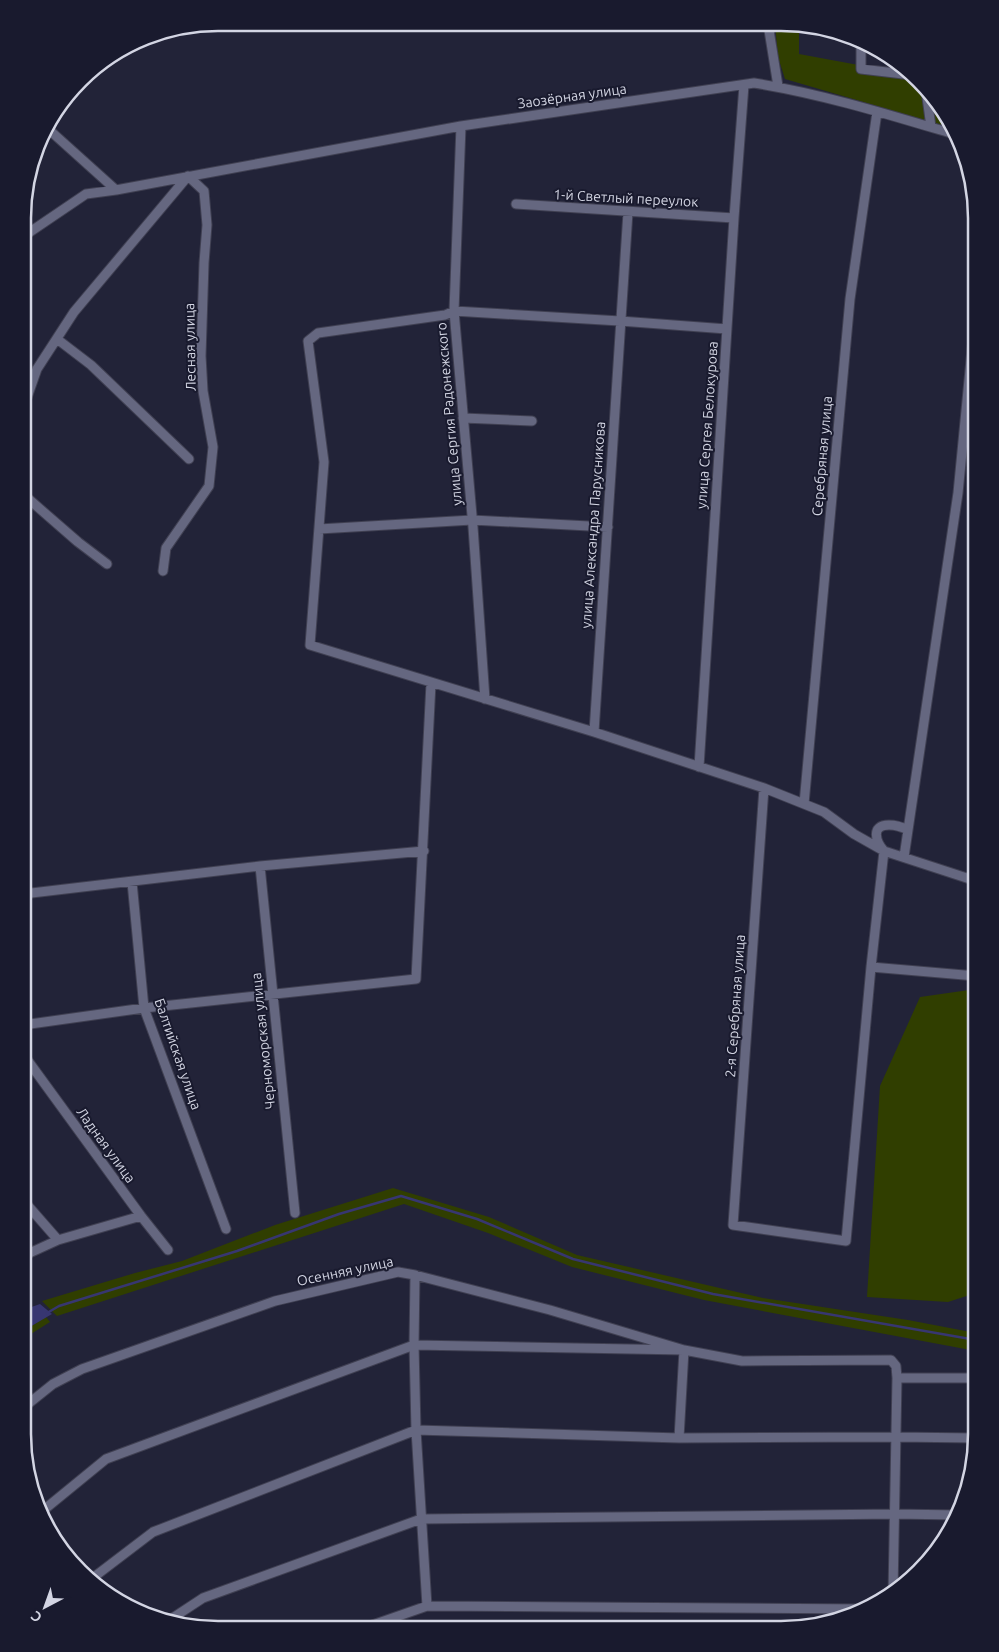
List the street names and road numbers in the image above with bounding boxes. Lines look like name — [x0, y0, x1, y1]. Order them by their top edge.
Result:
street label: Заозёрная улица — [516, 80, 628, 112]
street label: 1-й Светлый переулок — [553, 186, 699, 210]
street label: Лесная улица — [181, 303, 199, 391]
street label: улица Сергия Радонежского — [433, 322, 465, 506]
street label: улица Сергея Белокурова — [693, 341, 721, 509]
street label: Серебряная улица — [809, 395, 835, 517]
street label: улица Александра Парусникова — [578, 421, 608, 629]
street label: 2-я Серебряная улица — [722, 934, 748, 1078]
street label: Черноморская улица — [248, 972, 278, 1110]
street label: Балтийская улица — [151, 996, 205, 1112]
street label: Ладная улица — [73, 1104, 139, 1186]
street label: Осенняя улица — [295, 1253, 395, 1289]

